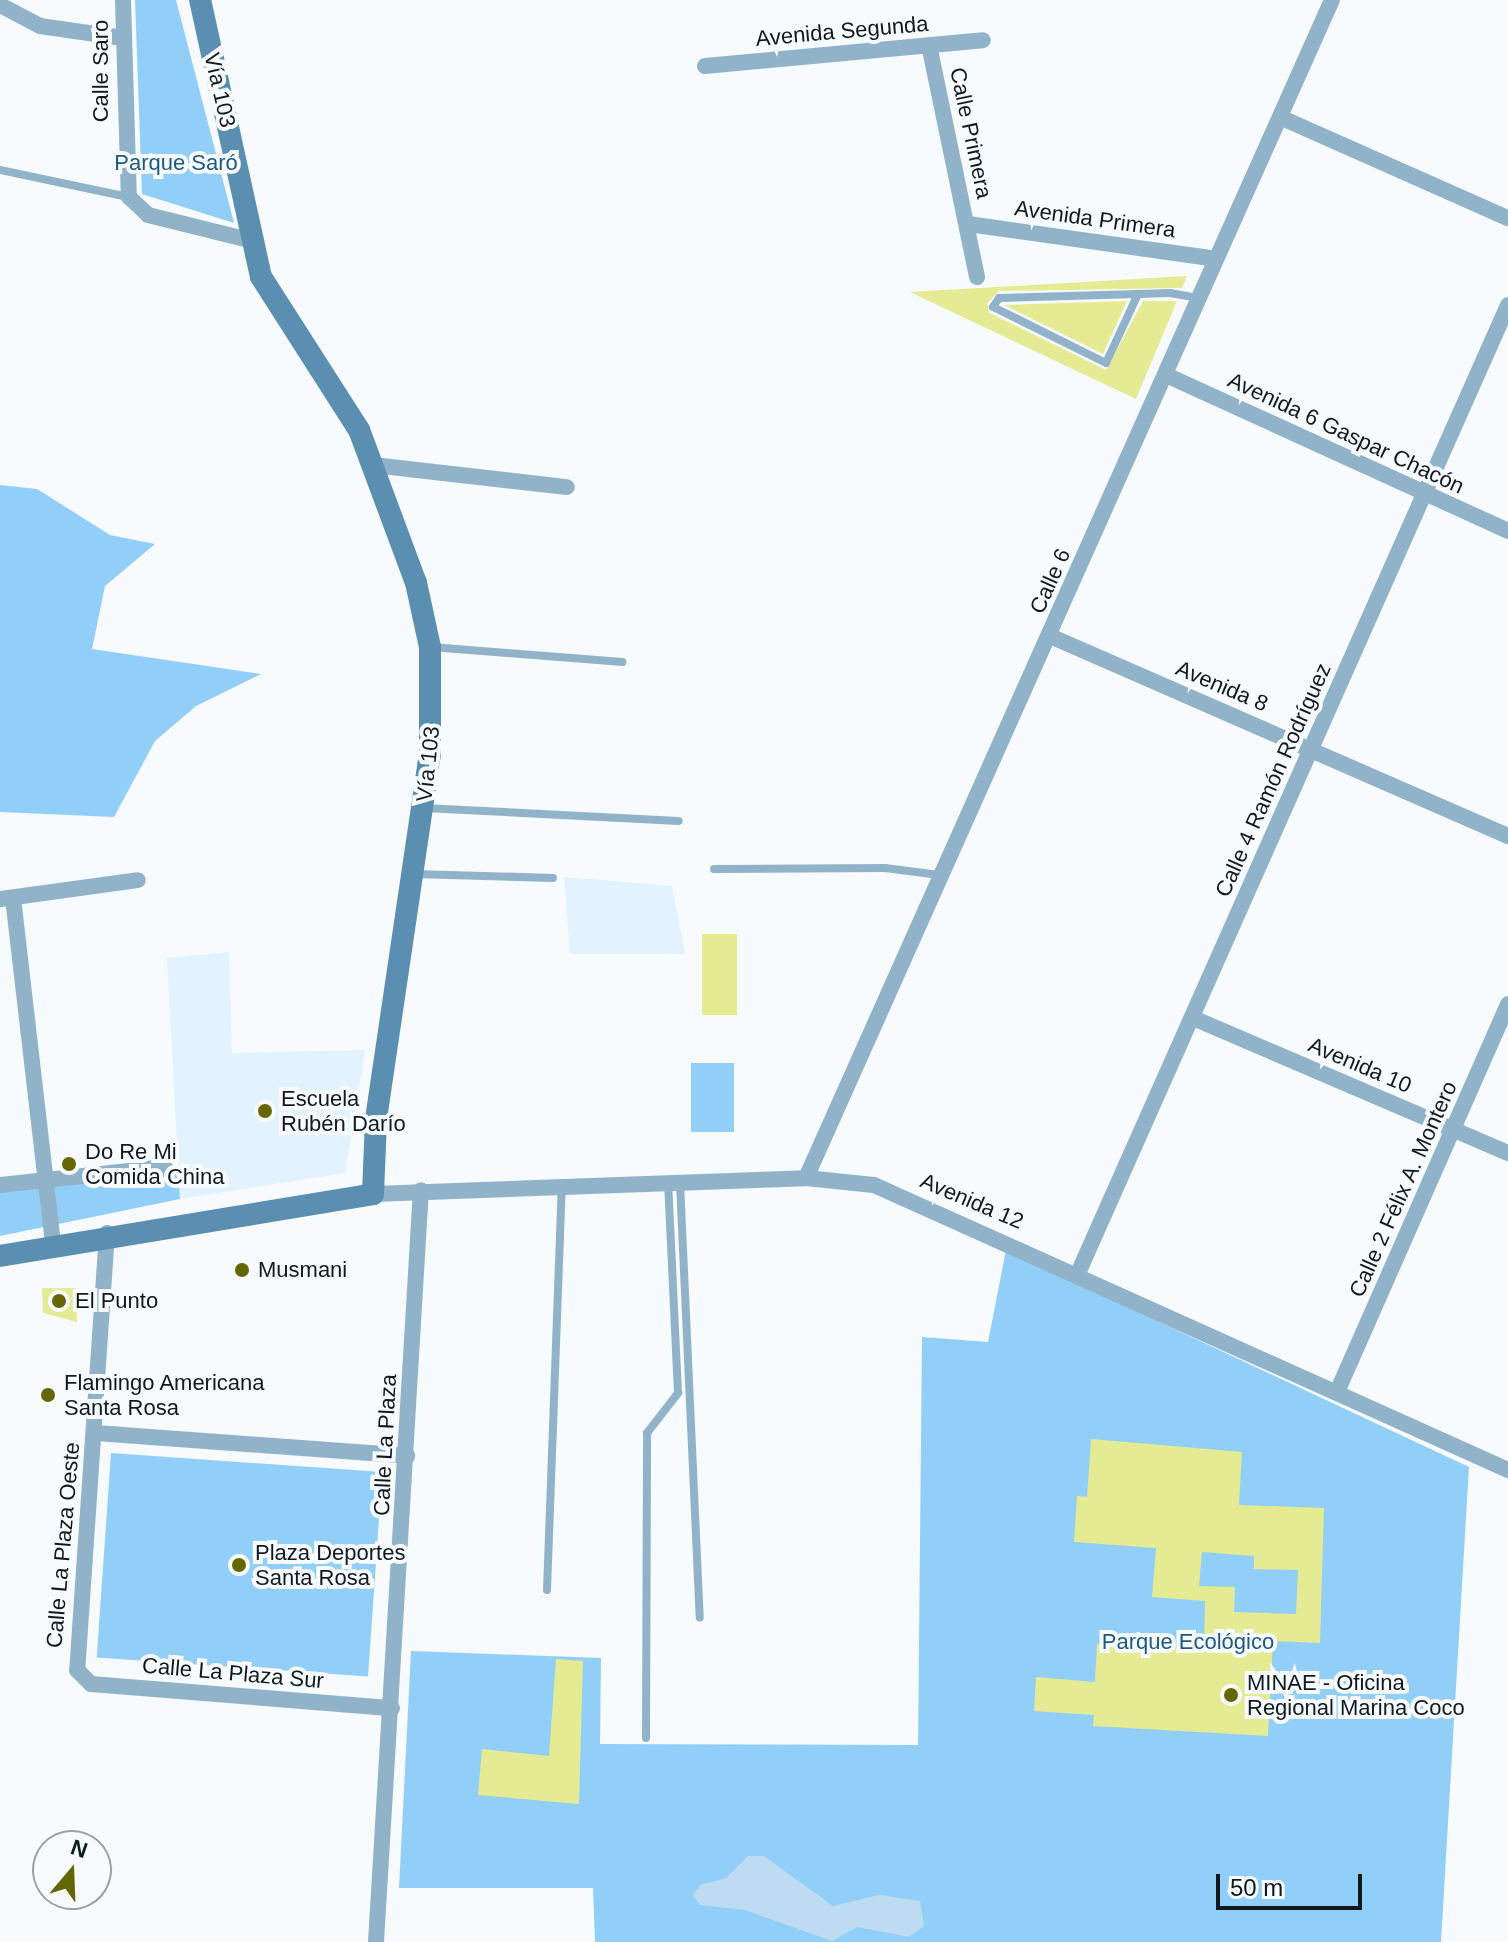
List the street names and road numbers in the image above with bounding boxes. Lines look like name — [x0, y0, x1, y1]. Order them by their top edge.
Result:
street label: Avenida Segunda — [755, 10, 929, 52]
street label: Calle Saro — [88, 20, 114, 122]
street label: Vía 103 — [199, 50, 241, 130]
street label: Calle Primera — [944, 65, 998, 201]
street label: Avenida Primera — [1013, 195, 1177, 243]
street label: Avenida 6 Gaspar Chacón — [1224, 367, 1468, 499]
street label: Calle 6 — [1024, 544, 1076, 618]
street label: Avenida 8 — [1172, 655, 1272, 717]
street label: Calle 4 Ramón Rodríguez — [1209, 659, 1337, 901]
street label: Vía 103 — [411, 725, 445, 803]
street label: Avenida 10 — [1304, 1031, 1416, 1099]
street label: Calle 2 Félix A. Montero — [1343, 1076, 1463, 1302]
street label: Avenida 12 — [916, 1167, 1028, 1235]
street label: Calle La Plaza — [368, 1373, 402, 1517]
street label: Calle La Plaza Oeste — [41, 1441, 85, 1649]
street label: Calle La Plaza Sur — [141, 1652, 325, 1694]

